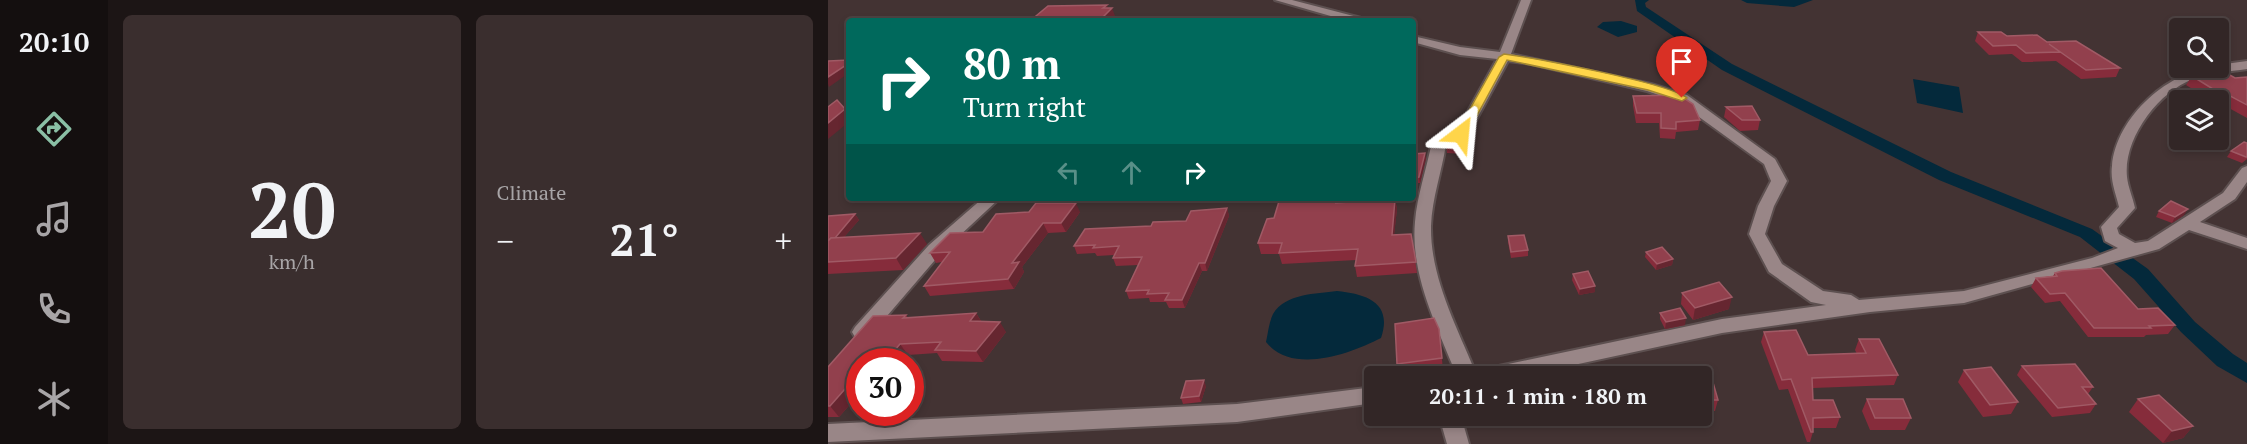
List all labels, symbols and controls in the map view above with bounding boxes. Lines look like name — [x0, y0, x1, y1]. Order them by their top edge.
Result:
map controls — [2169, 18, 2229, 150]
button: search — [2169, 18, 2229, 78]
text: 20:10 — [19, 24, 89, 60]
text: 80 m — [963, 35, 1061, 91]
pin — [1656, 36, 1707, 98]
icon: right — [864, 42, 942, 120]
icon: arrive — [1665, 45, 1698, 78]
text: Turn right — [963, 89, 1086, 125]
button: layers — [2169, 90, 2229, 150]
position arrow — [1429, 102, 1493, 166]
icon: directions — [33, 108, 75, 150]
icon: left — [1052, 156, 1085, 189]
icon: ahead — [1115, 156, 1148, 189]
icon: right — [1178, 156, 1211, 189]
text: 20 — [248, 157, 336, 260]
text: Climate — [497, 179, 566, 206]
icon: music — [33, 198, 75, 240]
text: 21° — [610, 209, 679, 269]
text: − — [497, 219, 514, 262]
text: + — [774, 219, 792, 262]
text: km/h — [269, 248, 315, 275]
icon: phone — [33, 288, 75, 330]
speed limit sign: 30 — [846, 348, 924, 426]
icon: climate — [33, 378, 75, 420]
text: 20:11 · 1 min · 180 m — [1429, 381, 1647, 410]

